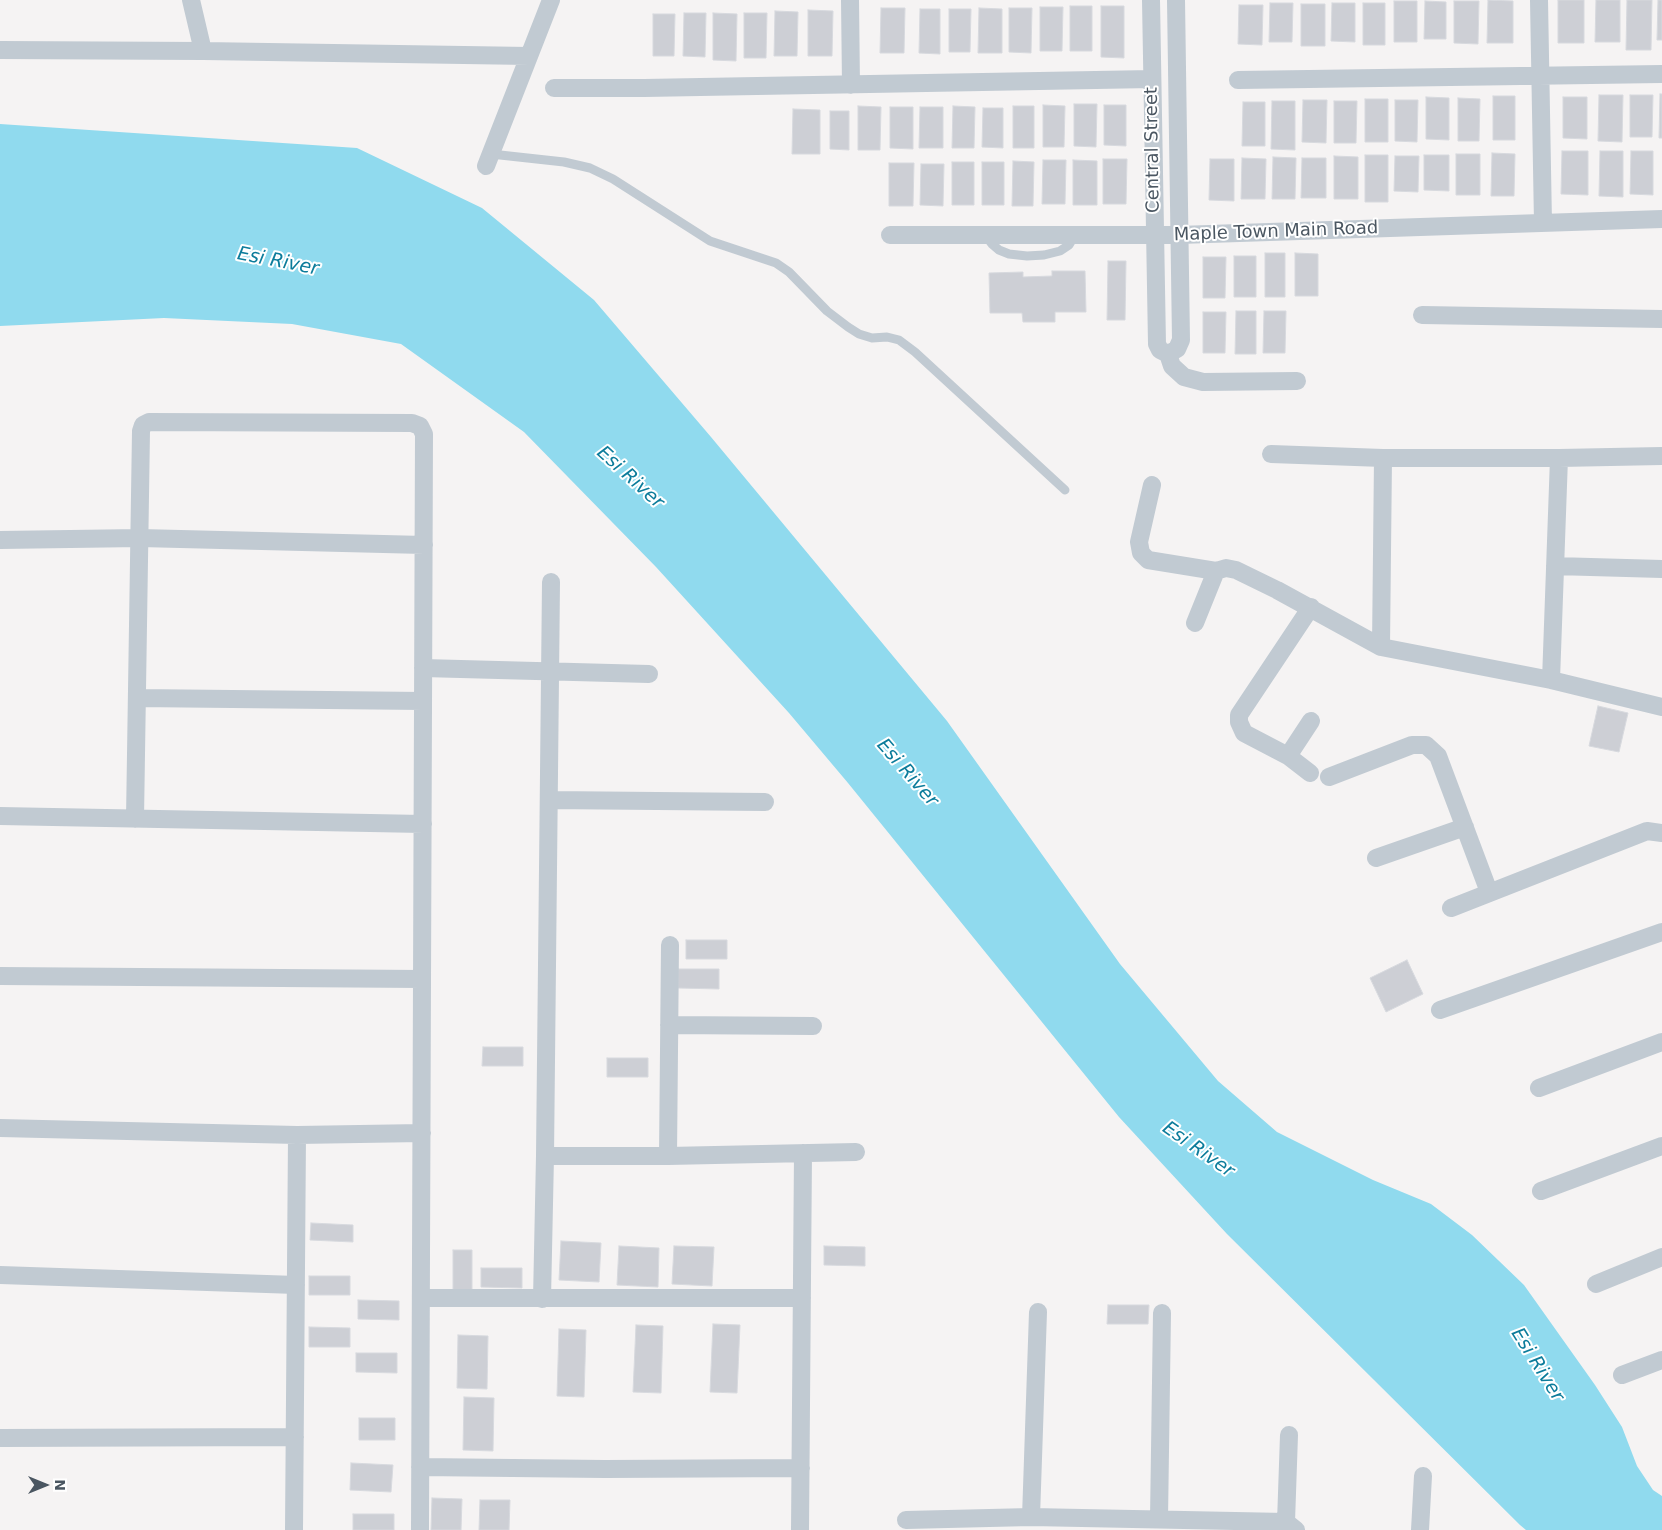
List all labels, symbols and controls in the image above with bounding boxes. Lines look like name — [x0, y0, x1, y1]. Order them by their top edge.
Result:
street label: Central Street — [1141, 87, 1165, 213]
street label: Maple Town Main Road — [1173, 218, 1379, 246]
water label: Esi River — [235, 243, 321, 281]
water label: Esi River — [592, 442, 668, 514]
water label: Esi River — [871, 734, 943, 812]
water label: Esi River — [1158, 1117, 1238, 1183]
water label: Esi River — [1505, 1324, 1569, 1406]
north arrow — [20, 1460, 70, 1510]
text: N — [52, 1479, 68, 1491]

